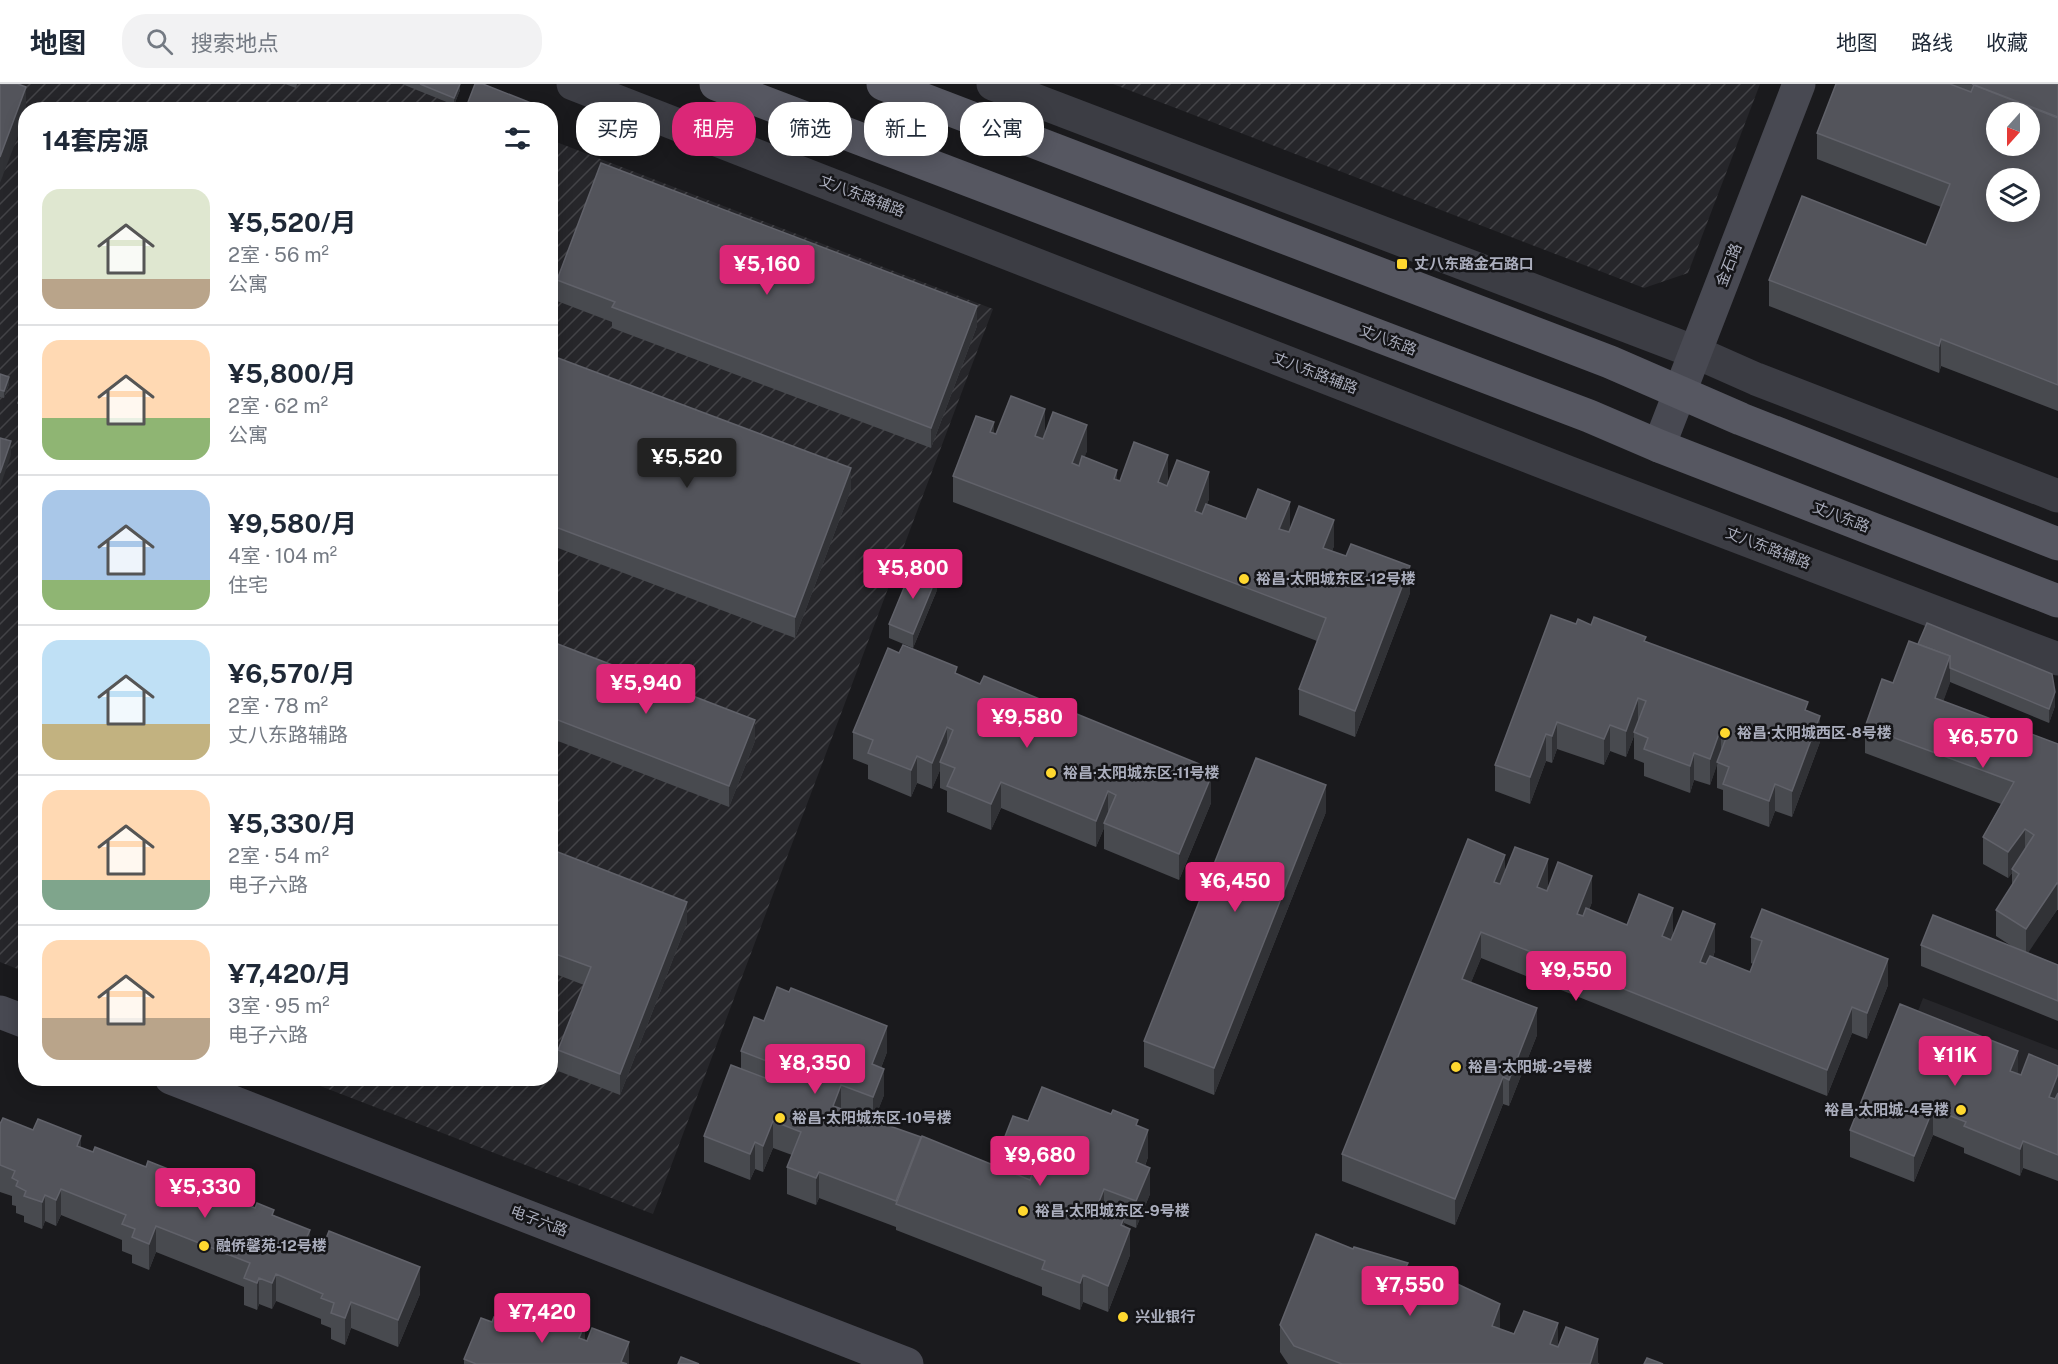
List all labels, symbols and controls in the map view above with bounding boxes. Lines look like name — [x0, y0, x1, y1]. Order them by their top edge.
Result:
search box — [122, 14, 542, 68]
icon: search — [143, 25, 176, 58]
text: 地图 — [30, 26, 86, 59]
text: 搜索地点 — [191, 30, 279, 56]
text: 地图 — [1836, 30, 1878, 55]
text: 路线 — [1911, 30, 1953, 55]
text: 收藏 — [1986, 30, 2028, 55]
chip: 买房 — [576, 102, 660, 156]
chip: 租房 — [672, 102, 756, 156]
chip: 筛选 — [768, 102, 852, 156]
chip: 新上 — [864, 102, 948, 156]
chip: 公寓 — [960, 102, 1044, 156]
north arrow — [1986, 102, 2040, 156]
map controls — [1986, 102, 2040, 222]
icon: filters — [501, 122, 534, 155]
text: 14套房源 — [42, 125, 148, 156]
button: layers — [1986, 168, 2040, 222]
street label: 丈八东路辅路 — [817, 171, 907, 220]
text: ¥5,520/月 — [228, 207, 357, 238]
icon: home — [90, 213, 162, 285]
street label: 金石路 — [1713, 241, 1745, 289]
text: 2室 · 56 m² — [228, 243, 329, 267]
pin: ¥5,160 — [718, 245, 816, 296]
text: ¥5,160 — [734, 252, 800, 276]
place label: 丈八东路金石路口 — [1414, 255, 1534, 272]
marker: 丈八东路金石路口 — [1395, 257, 1409, 271]
text: 公寓 — [228, 272, 268, 296]
street label: 丈八东路 — [1357, 321, 1419, 358]
street label: 丈八东路辅路 — [1270, 348, 1360, 397]
text: ¥5,800/月 — [228, 358, 357, 389]
icon: home — [90, 364, 162, 436]
text: 2室 · 62 m² — [228, 394, 328, 418]
text: 公寓 — [228, 423, 268, 447]
pin: ¥5,520 — [638, 438, 736, 489]
text: ¥5,520 — [651, 445, 723, 469]
street label: 丈八东路 — [1810, 498, 1872, 535]
text: ¥9,580/月 — [228, 508, 357, 539]
icon: home — [90, 514, 162, 586]
street label: 丈八东路辅路 — [1723, 523, 1813, 572]
text: 4室 · 104 m² — [228, 544, 337, 568]
pin: ¥5,800 — [864, 549, 962, 600]
text: ¥5,800 — [877, 556, 949, 580]
place label: 裕昌·太阳城东区-12号楼 — [1256, 570, 1416, 587]
marker: 裕昌·太阳城东区-12号楼 — [1237, 572, 1251, 586]
text: 住宅 — [228, 573, 268, 597]
text: ¥6,570/月 — [228, 658, 356, 689]
icon: home — [90, 664, 162, 736]
pin: ¥5,940 — [597, 664, 695, 715]
text: ¥5,940 — [610, 671, 682, 695]
text: 2室 · 78 m² — [228, 694, 328, 718]
pin: ¥9,580 — [978, 698, 1076, 749]
text: ¥9,580 — [991, 705, 1063, 729]
pin: ¥6,570 — [1934, 718, 2032, 769]
text: 丈八东路辅路 — [228, 723, 348, 747]
place label: 裕昌·太阳城西区-8号楼 — [1737, 724, 1892, 741]
text: ¥6,570 — [1948, 725, 2018, 749]
marker: 裕昌·太阳城西区-8号楼 — [1718, 726, 1732, 740]
place label: 裕昌·太阳城东区-11号楼 — [1063, 764, 1220, 781]
marker: 裕昌·太阳城东区-11号楼 — [1044, 766, 1058, 780]
text: ¥5,330/月 — [228, 808, 357, 839]
icon: home — [90, 814, 162, 886]
text: 2室 · 54 m² — [228, 844, 329, 868]
pin: ¥6,450 — [1186, 862, 1284, 913]
text: ¥6,450 — [1199, 869, 1271, 893]
text: 电子六路 — [228, 873, 308, 897]
pin: ¥9,550 — [1527, 951, 1625, 1002]
text: ¥7,420/月 — [228, 958, 352, 989]
text: ¥9,550 — [1540, 958, 1612, 982]
icon: home — [90, 964, 162, 1036]
text: 3室 · 95 m² — [228, 994, 330, 1018]
text: 电子六路 — [228, 1023, 308, 1047]
pin: ¥11K — [1919, 1036, 1991, 1087]
text: ¥11K — [1933, 1043, 1977, 1067]
pin: ¥8,350 — [766, 1044, 864, 1095]
text: ¥8,350 — [779, 1051, 851, 1075]
place label: 裕昌·太阳城-2号楼 — [1468, 1058, 1592, 1075]
marker: 裕昌·太阳城-2号楼 — [1449, 1060, 1463, 1074]
place label: 裕昌·太阳城-4号楼 — [1824, 1101, 1949, 1118]
marker: 裕昌·太阳城-4号楼 — [1954, 1103, 1968, 1117]
place label: 裕昌·太阳城东区-10号楼 — [792, 1109, 952, 1126]
marker: 裕昌·太阳城东区-10号楼 — [773, 1111, 787, 1125]
pin: ¥9,680 — [991, 1136, 1089, 1187]
text: ¥9,680 — [1004, 1143, 1076, 1167]
pin: ¥5,330 — [156, 1168, 254, 1219]
text: ¥5,330 — [169, 1175, 241, 1199]
street label: 电子六路 — [508, 1202, 570, 1239]
place label: 裕昌·太阳城东区-9号楼 — [1035, 1202, 1190, 1219]
marker: 裕昌·太阳城东区-9号楼 — [1016, 1204, 1030, 1218]
place label: 融侨馨苑-12号楼 — [216, 1237, 327, 1254]
marker: 融侨馨苑-12号楼 — [197, 1239, 211, 1253]
pin: ¥7,550 — [1361, 1266, 1459, 1317]
text: ¥7,550 — [1376, 1273, 1444, 1297]
pin: ¥7,420 — [493, 1293, 591, 1344]
text: ¥7,420 — [508, 1300, 576, 1324]
place label: 兴业银行 — [1135, 1308, 1195, 1325]
marker: 兴业银行 — [1116, 1310, 1130, 1324]

